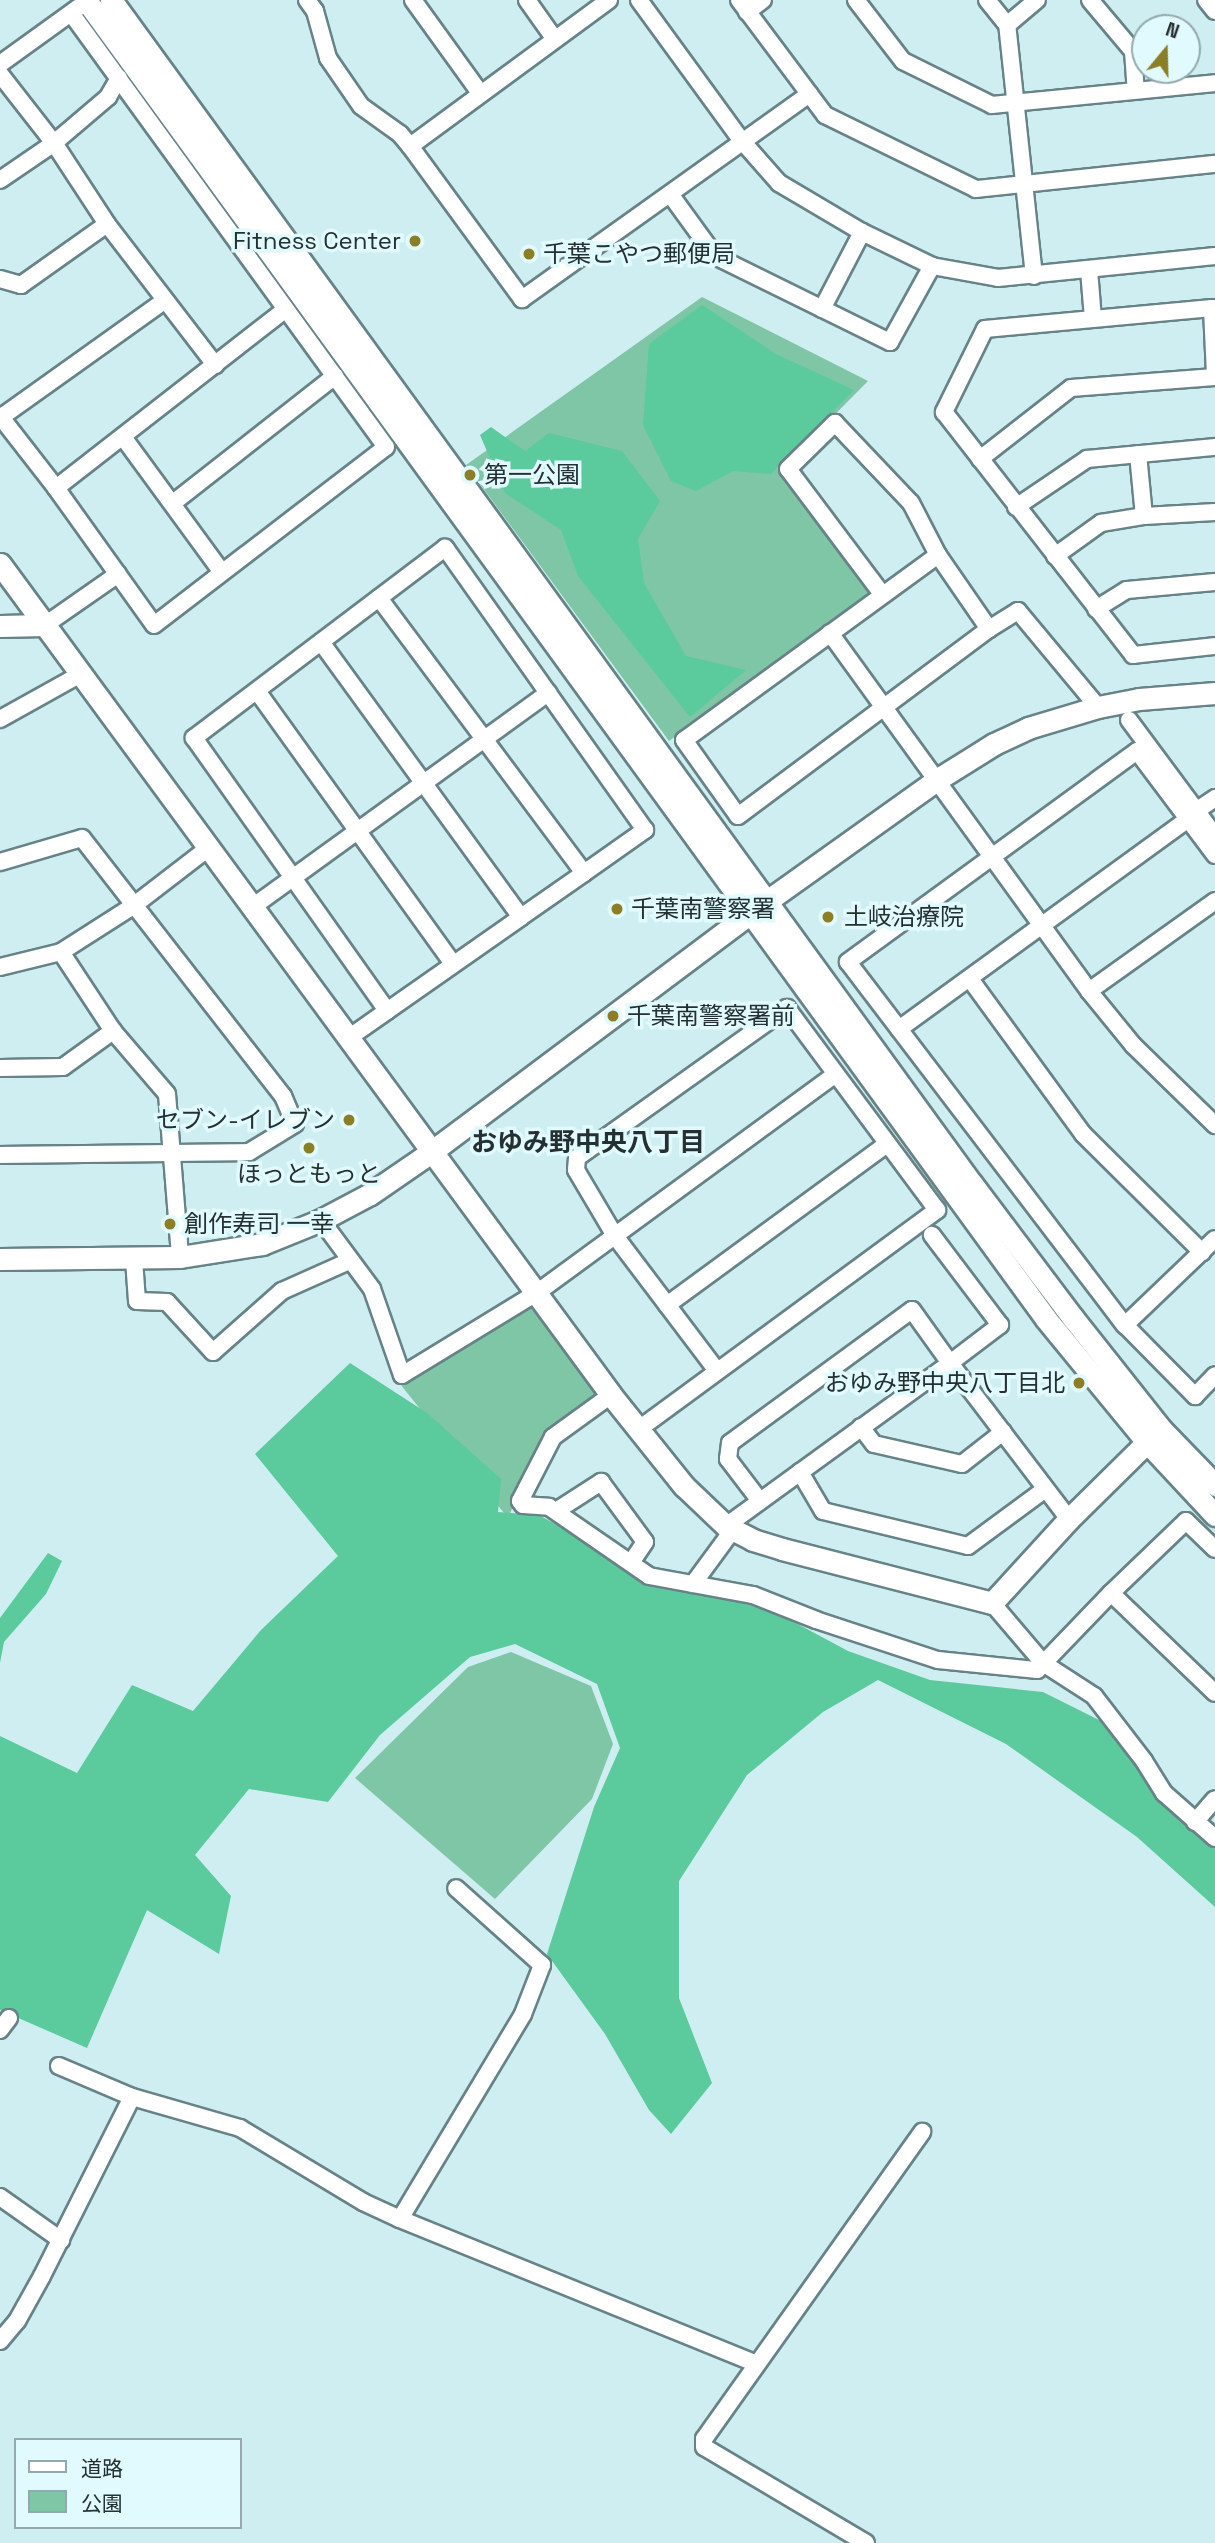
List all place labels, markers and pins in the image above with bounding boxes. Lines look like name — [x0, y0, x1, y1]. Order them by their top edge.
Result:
place label: Fitness Center — [233, 227, 401, 255]
marker: Fitness Center — [407, 233, 423, 249]
place label: 千葉こやつ郵便局 — [543, 240, 735, 268]
marker: 千葉こやつ郵便局 — [521, 246, 537, 262]
place label: 第一公園 — [484, 461, 580, 489]
marker: 第一公園 — [462, 467, 478, 483]
place label: 千葉南警察署 — [631, 895, 775, 923]
marker: 千葉南警察署 — [609, 901, 625, 917]
place label: 土岐治療院 — [844, 903, 964, 931]
marker: 土岐治療院 — [818, 907, 838, 927]
place label: 千葉南警察署前 — [627, 1002, 795, 1030]
marker: 千葉南警察署前 — [605, 1008, 621, 1024]
place label: セブン-イレブン — [156, 1106, 335, 1134]
marker: セブン-イレブン — [341, 1112, 357, 1128]
marker: ほっともっと — [301, 1140, 317, 1156]
place label: ほっともっと — [237, 1160, 381, 1188]
place label: 創作寿司 一幸 — [184, 1210, 334, 1238]
marker: 創作寿司 一幸 — [162, 1216, 178, 1232]
place label: おゆみ野中央八丁目北 — [825, 1369, 1065, 1397]
marker: おゆみ野中央八丁目北 — [1071, 1375, 1087, 1391]

